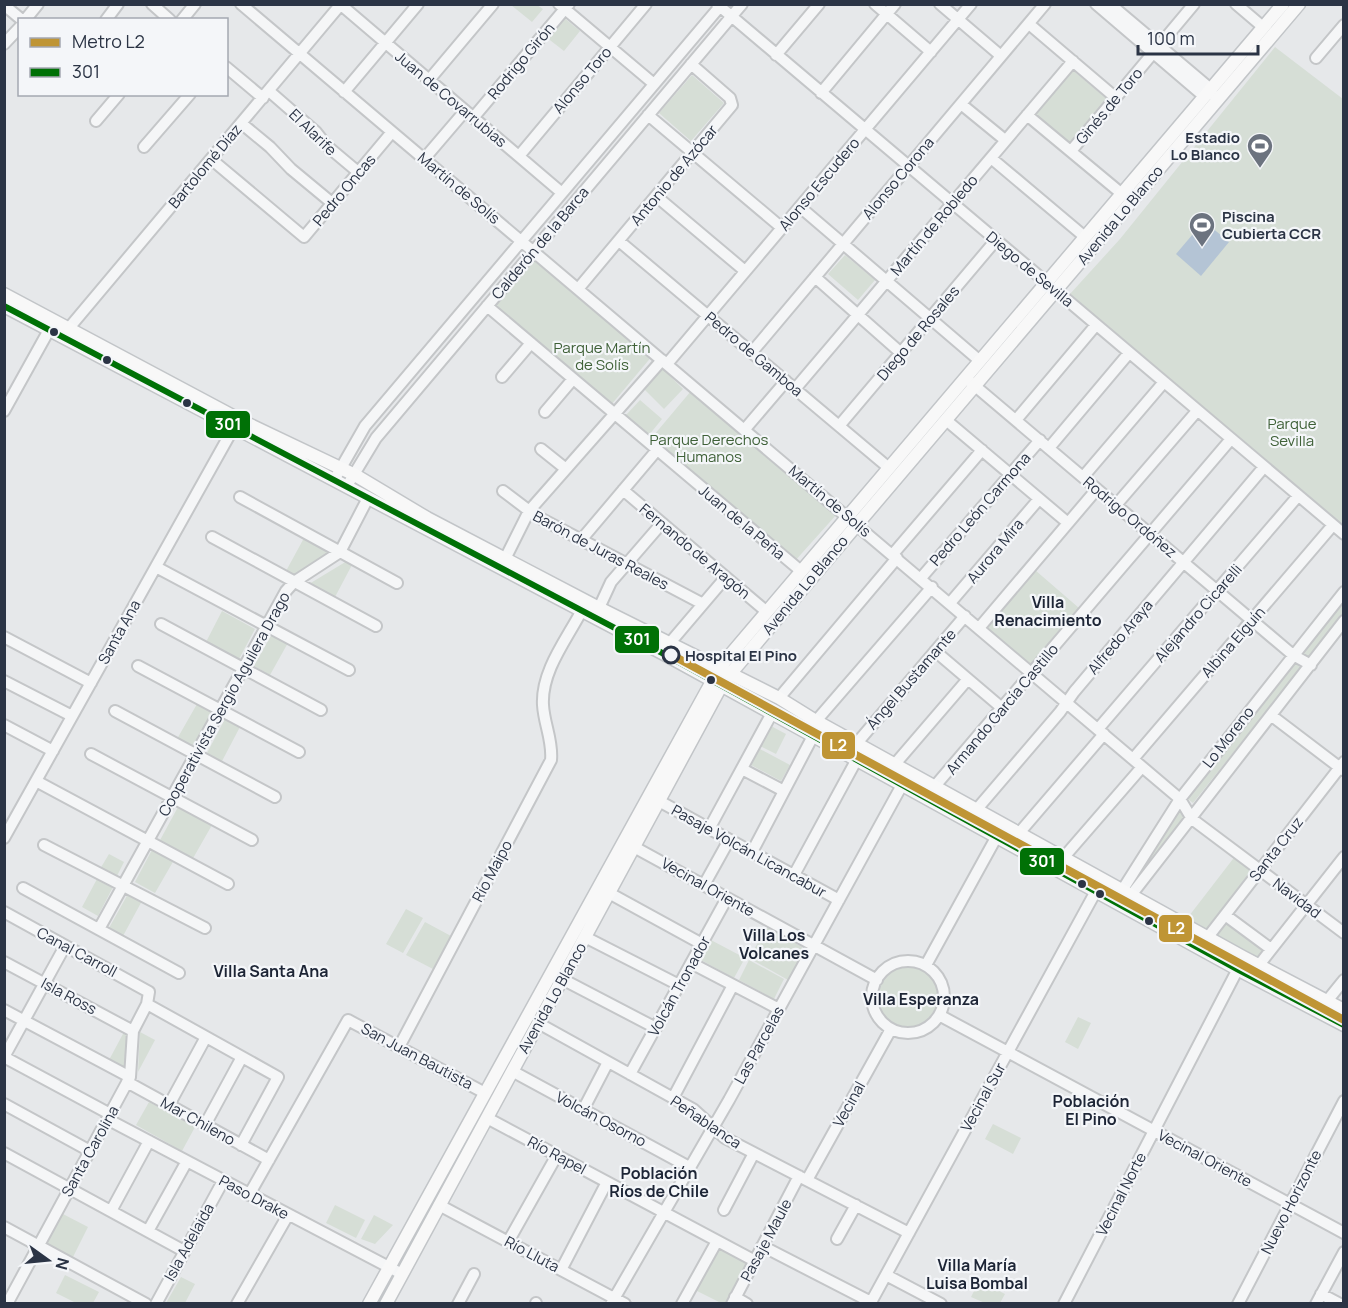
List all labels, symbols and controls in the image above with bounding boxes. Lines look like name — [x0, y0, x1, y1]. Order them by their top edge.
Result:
legend — [18, 18, 228, 96]
street label: Rodrigo Girón — [483, 18, 559, 104]
scale bar — [1138, 18, 1258, 56]
text: 100 m — [1147, 26, 1195, 50]
text: Metro L2 — [72, 29, 145, 53]
street label: Alonso Toro — [548, 42, 616, 118]
street label: Juan de Covarrubias — [391, 46, 511, 152]
text: 301 — [72, 59, 100, 83]
street label: Ginés de Toro — [1071, 63, 1147, 149]
street label: El Alarife — [284, 104, 342, 160]
street label: Bartolomé Díaz — [163, 119, 247, 213]
street label: Antonio de Azócar — [626, 120, 723, 230]
place label: Estadio Lo Blanco — [1170, 127, 1240, 165]
sports icon: Estadio Lo Blanco — [1245, 131, 1275, 169]
street label: Alonso Corona — [857, 132, 939, 224]
street label: Alonso Escudero — [774, 133, 864, 235]
street label: Martín de Solís — [413, 147, 505, 229]
street label: Pedro Oncas — [308, 149, 380, 230]
street label: Avenida Lo Blanco — [1072, 161, 1168, 269]
street label: Martín de Robledo — [886, 170, 983, 280]
street label: Calderón de la Barca — [487, 182, 593, 304]
place label: Piscina Cubierta CCR — [1222, 206, 1321, 244]
sports icon: Piscina Cubierta CCR — [1187, 210, 1217, 248]
street label: Diego de Sevilla — [982, 226, 1078, 312]
street label: Diego de Rosales — [872, 281, 964, 385]
street label: Pedro de Gamboa — [700, 307, 808, 401]
unlabelled marker — [48, 326, 60, 338]
park label: Parque Martín de Solís — [554, 337, 650, 375]
unlabelled marker — [101, 354, 113, 366]
unlabelled marker — [181, 397, 193, 409]
line badge: 301 — [205, 410, 251, 439]
text: 301 — [215, 413, 241, 435]
park label: Parque Sevilla — [1267, 413, 1317, 451]
park label: Parque Derechos Humanos — [650, 429, 769, 467]
street label: Pedro León Carmona — [925, 448, 1035, 570]
street label: Martín de Solís — [784, 460, 876, 542]
street label: Rodrigo Ordóñez — [1079, 472, 1181, 562]
street label: Juan de la Peña — [694, 480, 790, 564]
street label: Fernando de Aragón — [635, 498, 755, 604]
street label: Barón de Juras Reales — [529, 505, 673, 595]
street label: Aurora Mira — [962, 514, 1028, 588]
street label: Avenida Lo Blanco — [757, 531, 853, 639]
street label: Alejandro Cicarelli — [1149, 559, 1247, 667]
street label: Cooperativista Sergio Aguilera Drago — [153, 588, 295, 820]
district label: Villa Renacimiento — [994, 591, 1102, 631]
street label: Alfredo Araya — [1083, 595, 1157, 679]
street label: Santa Ana — [93, 596, 145, 668]
street label: Albina Elguín — [1196, 602, 1270, 682]
street label: Ángel Bustamante — [861, 624, 961, 734]
line badge: 301 — [614, 625, 660, 654]
text: 301 — [624, 628, 650, 650]
street label: Armando García Castillo — [941, 639, 1063, 779]
place label: Hospital El Pino — [685, 645, 797, 666]
marker: Hospital El Pino — [662, 646, 680, 664]
unlabelled marker — [705, 674, 717, 686]
street label: Lo Moreno — [1197, 702, 1259, 772]
line badge: L2 — [821, 731, 856, 760]
text: L2 — [829, 734, 847, 756]
street label: Pasaje Volcán Licancabur — [668, 800, 831, 903]
street label: Santa Cruz — [1244, 812, 1308, 886]
street label: Río Maipo — [467, 836, 517, 906]
line badge: 301 — [1019, 847, 1065, 876]
text: 301 — [1029, 850, 1055, 872]
street label: Vecinal Oriente — [657, 853, 759, 921]
street label: Navidad — [1269, 873, 1325, 923]
unlabelled marker — [1076, 878, 1088, 890]
unlabelled marker — [1094, 888, 1106, 900]
line badge: L2 — [1158, 914, 1193, 943]
unlabelled marker — [1143, 915, 1155, 927]
text: L2 — [1167, 917, 1185, 939]
street label: Canal Carroll — [33, 922, 121, 982]
district label: Villa Los Volcanes — [739, 924, 809, 964]
street label: Volcán Tronador — [643, 932, 716, 1040]
street label: Avenida Lo Blanco — [513, 939, 591, 1057]
district label: Villa Santa Ana — [214, 960, 328, 982]
street label: Isla Ross — [37, 973, 101, 1019]
district label: Villa Esperanza — [863, 988, 979, 1010]
street label: Las Parcelas — [729, 1002, 789, 1088]
street label: San Juan Bautista — [357, 1018, 477, 1094]
street label: Vecinal Sur — [955, 1058, 1011, 1135]
street label: Vecinal — [828, 1077, 870, 1131]
street label: Volcán Osorno — [552, 1086, 650, 1152]
district label: Población El Pino — [1053, 1090, 1129, 1130]
street label: Peñablanca — [666, 1091, 746, 1153]
street label: Mar Chileno — [157, 1092, 239, 1150]
street label: Santa Carolina — [56, 1102, 124, 1200]
street label: Vecinal Oriente — [1154, 1124, 1256, 1192]
street label: Río Rapel — [524, 1131, 590, 1179]
street label: Nuevo Horizonte — [1256, 1146, 1326, 1258]
street label: Vecinal Norte — [1091, 1148, 1151, 1239]
district label: Población Ríos de Chile — [609, 1162, 709, 1202]
street label: Paso Drake — [215, 1170, 293, 1224]
street label: Pasaje Maule — [735, 1195, 797, 1285]
street label: Isla Adelaida — [159, 1199, 219, 1285]
north arrow — [18, 1230, 78, 1290]
street label: Río Lluta — [501, 1231, 563, 1277]
district label: Villa María Luisa Bombal — [926, 1254, 1028, 1294]
text: N — [50, 1255, 75, 1272]

